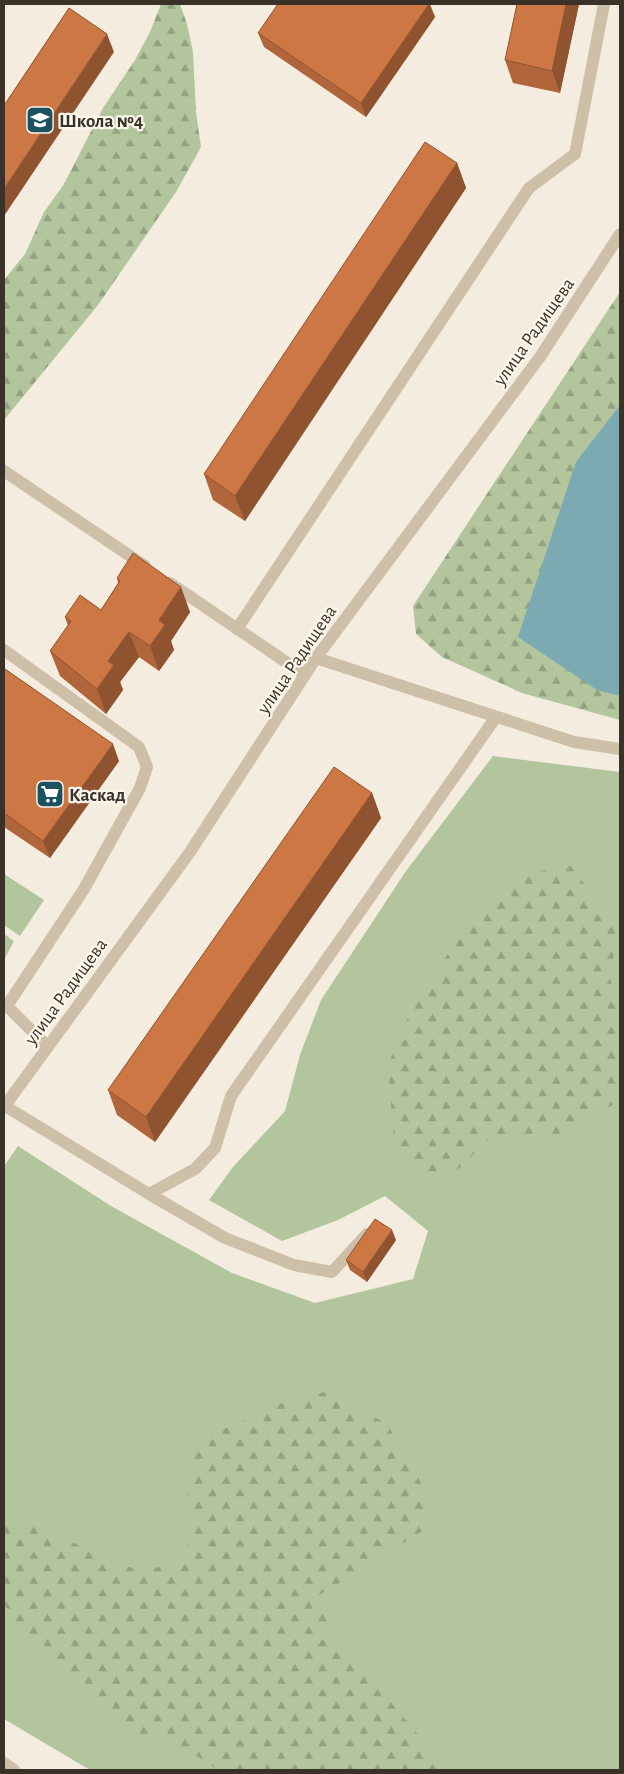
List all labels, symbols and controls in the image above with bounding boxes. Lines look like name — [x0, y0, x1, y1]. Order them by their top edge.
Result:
school or university icon: Школа №4 — [25, 105, 55, 135]
place label: Школа №4 — [59, 112, 144, 131]
street label: улица Радищева — [490, 274, 578, 390]
street label: улица Радищева — [254, 602, 341, 718]
supermarket icon: Каскад — [35, 779, 65, 809]
place label: Каскад — [69, 786, 126, 805]
street label: улица Радищева — [21, 935, 111, 1049]

